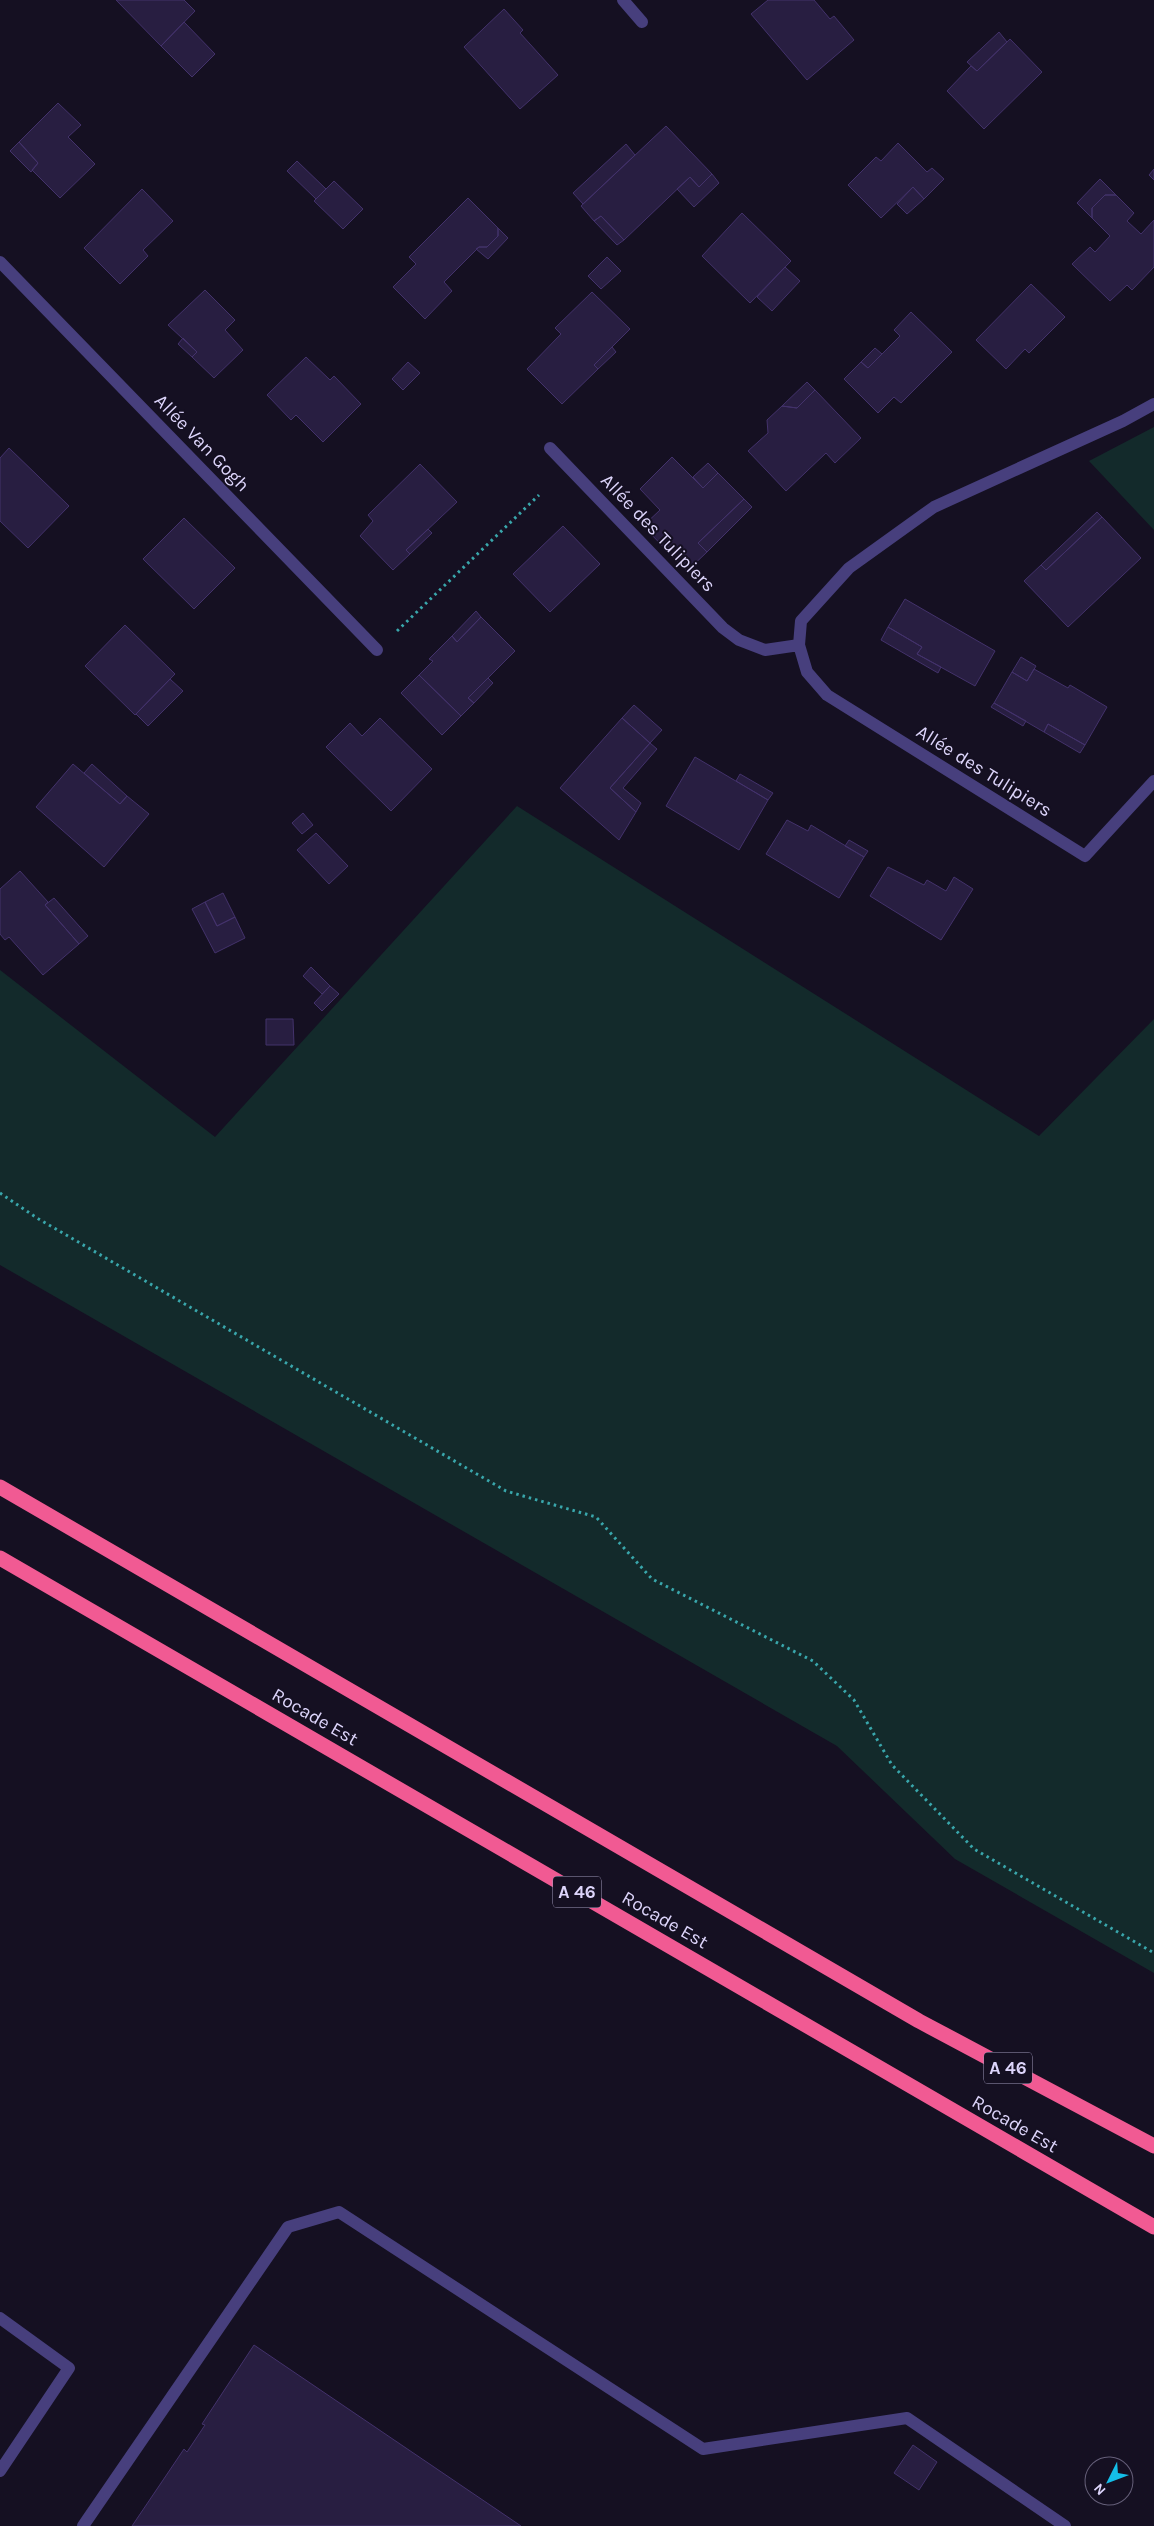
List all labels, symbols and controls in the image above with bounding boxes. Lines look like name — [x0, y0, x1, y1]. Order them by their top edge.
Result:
street label: Allée Van Gogh — [150, 390, 254, 496]
street label: Allée des Tulipiers — [596, 470, 720, 596]
street label: Allée des Tulipiers — [912, 721, 1056, 821]
street label: Rocade Est — [268, 1684, 362, 1750]
road number: A 46 — [553, 1876, 601, 1908]
street label: Rocade Est — [618, 1887, 712, 1953]
road number: A 46 — [984, 2052, 1032, 2084]
street label: Rocade Est — [968, 2091, 1062, 2157]
north arrow — [1084, 2456, 1134, 2506]
text: N — [1090, 2480, 1109, 2499]

